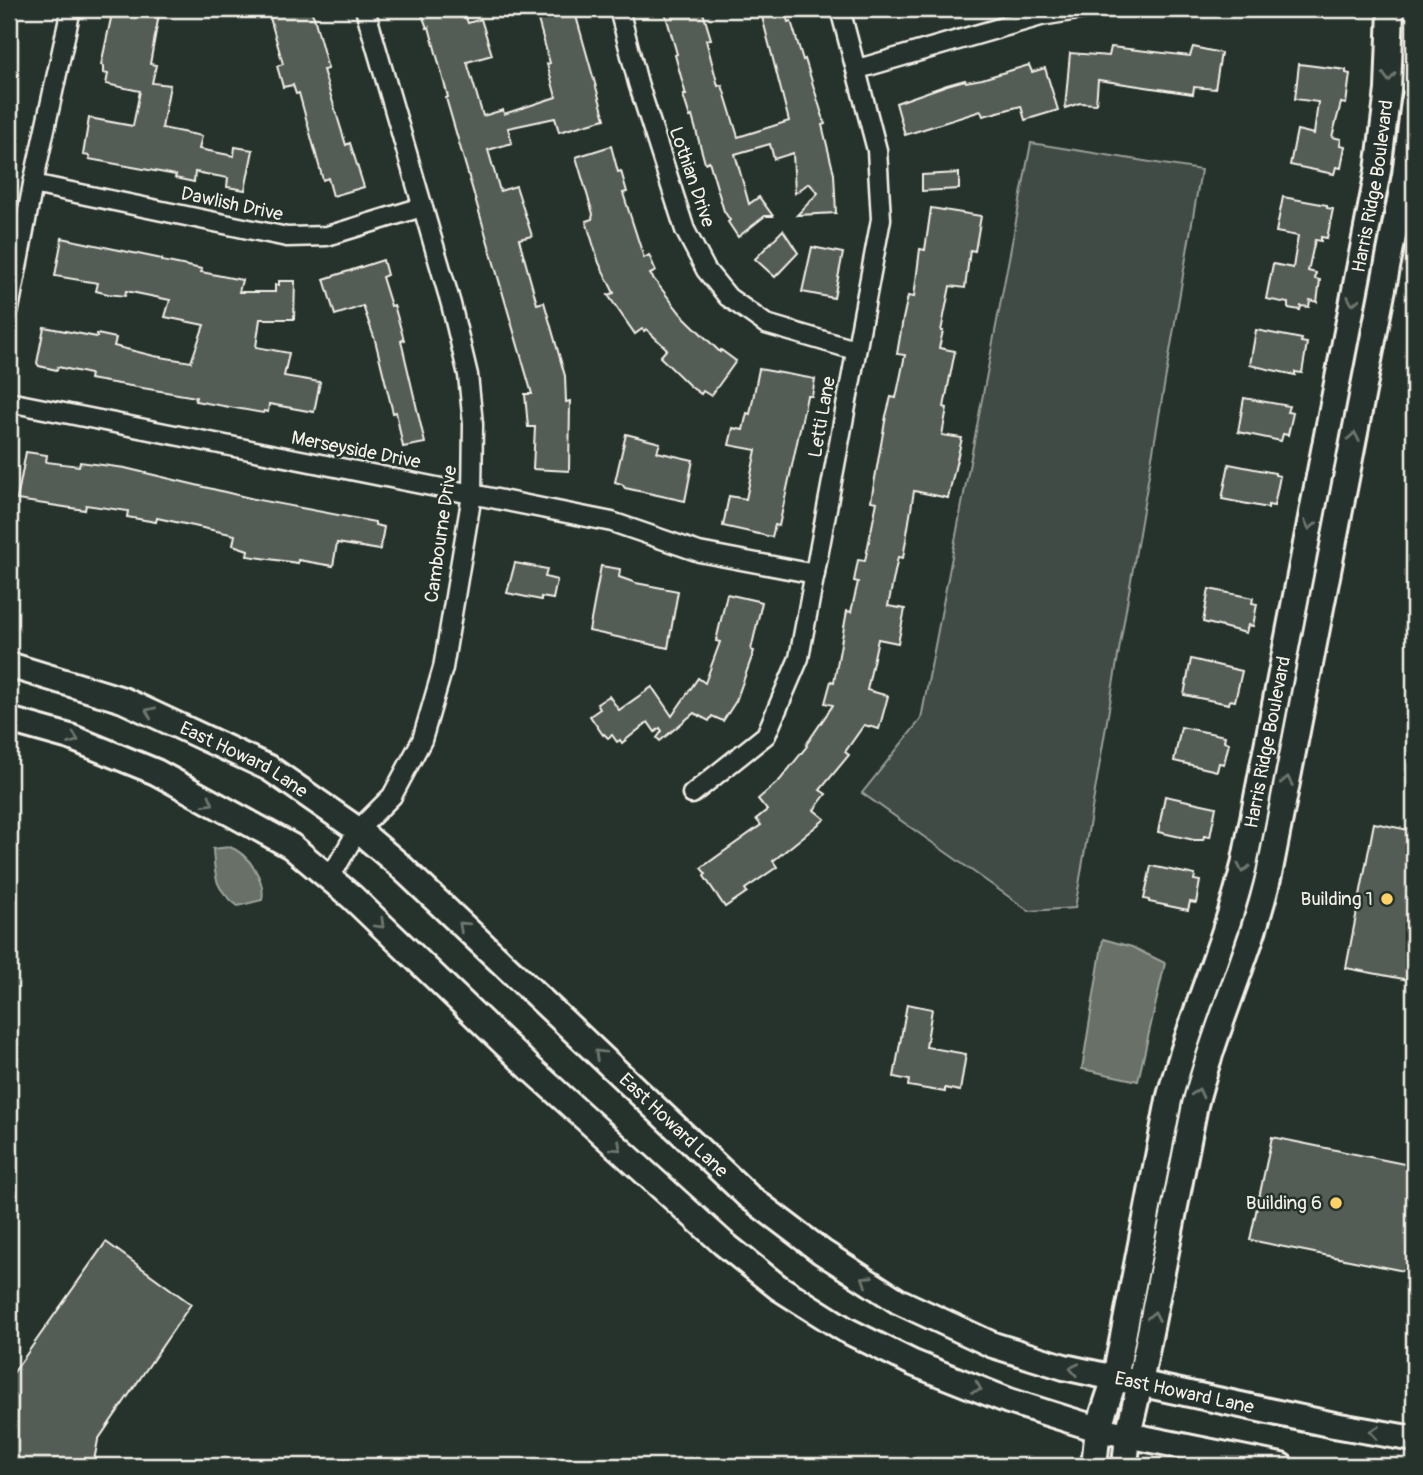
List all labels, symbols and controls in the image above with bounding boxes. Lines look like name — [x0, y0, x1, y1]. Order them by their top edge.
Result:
one-way arrow — [1381, 72, 1396, 83]
street label: Harris Ridge Boulevard — [1347, 98, 1399, 275]
street label: Lothian Drive — [664, 124, 721, 231]
street label: Dawlish Drive — [179, 181, 286, 227]
one-way arrow — [1346, 295, 1361, 307]
street label: Letti Lane — [803, 374, 841, 459]
street label: Merseyside Drive — [289, 426, 423, 474]
one-way arrow — [1346, 431, 1361, 443]
street label: Cambourne Drive — [420, 463, 463, 604]
one-way arrow — [1303, 519, 1318, 531]
street label: Harris Ridge Boulevard — [1239, 654, 1296, 830]
one-way arrow — [145, 706, 158, 720]
street label: East Howard Lane — [176, 716, 313, 804]
one-way arrow — [68, 731, 80, 745]
one-way arrow — [1279, 775, 1294, 787]
one-way arrow — [202, 794, 215, 807]
one-way arrow — [1236, 862, 1251, 874]
place label: Building 1 — [1300, 887, 1373, 911]
marker: Building 1 — [1379, 891, 1395, 907]
one-way arrow — [372, 916, 385, 928]
one-way arrow — [458, 921, 471, 934]
one-way arrow — [594, 1050, 607, 1063]
street label: East Howard Lane — [614, 1068, 734, 1183]
one-way arrow — [1190, 1087, 1204, 1099]
one-way arrow — [609, 1139, 622, 1151]
place label: Building 6 — [1246, 1191, 1322, 1215]
marker: Building 6 — [1328, 1195, 1344, 1211]
one-way arrow — [860, 1275, 873, 1288]
one-way arrow — [1145, 1310, 1160, 1322]
one-way arrow — [1068, 1363, 1080, 1377]
street label: East Howard Lane — [1113, 1366, 1257, 1420]
one-way arrow — [970, 1380, 982, 1394]
one-way arrow — [1368, 1425, 1380, 1440]

